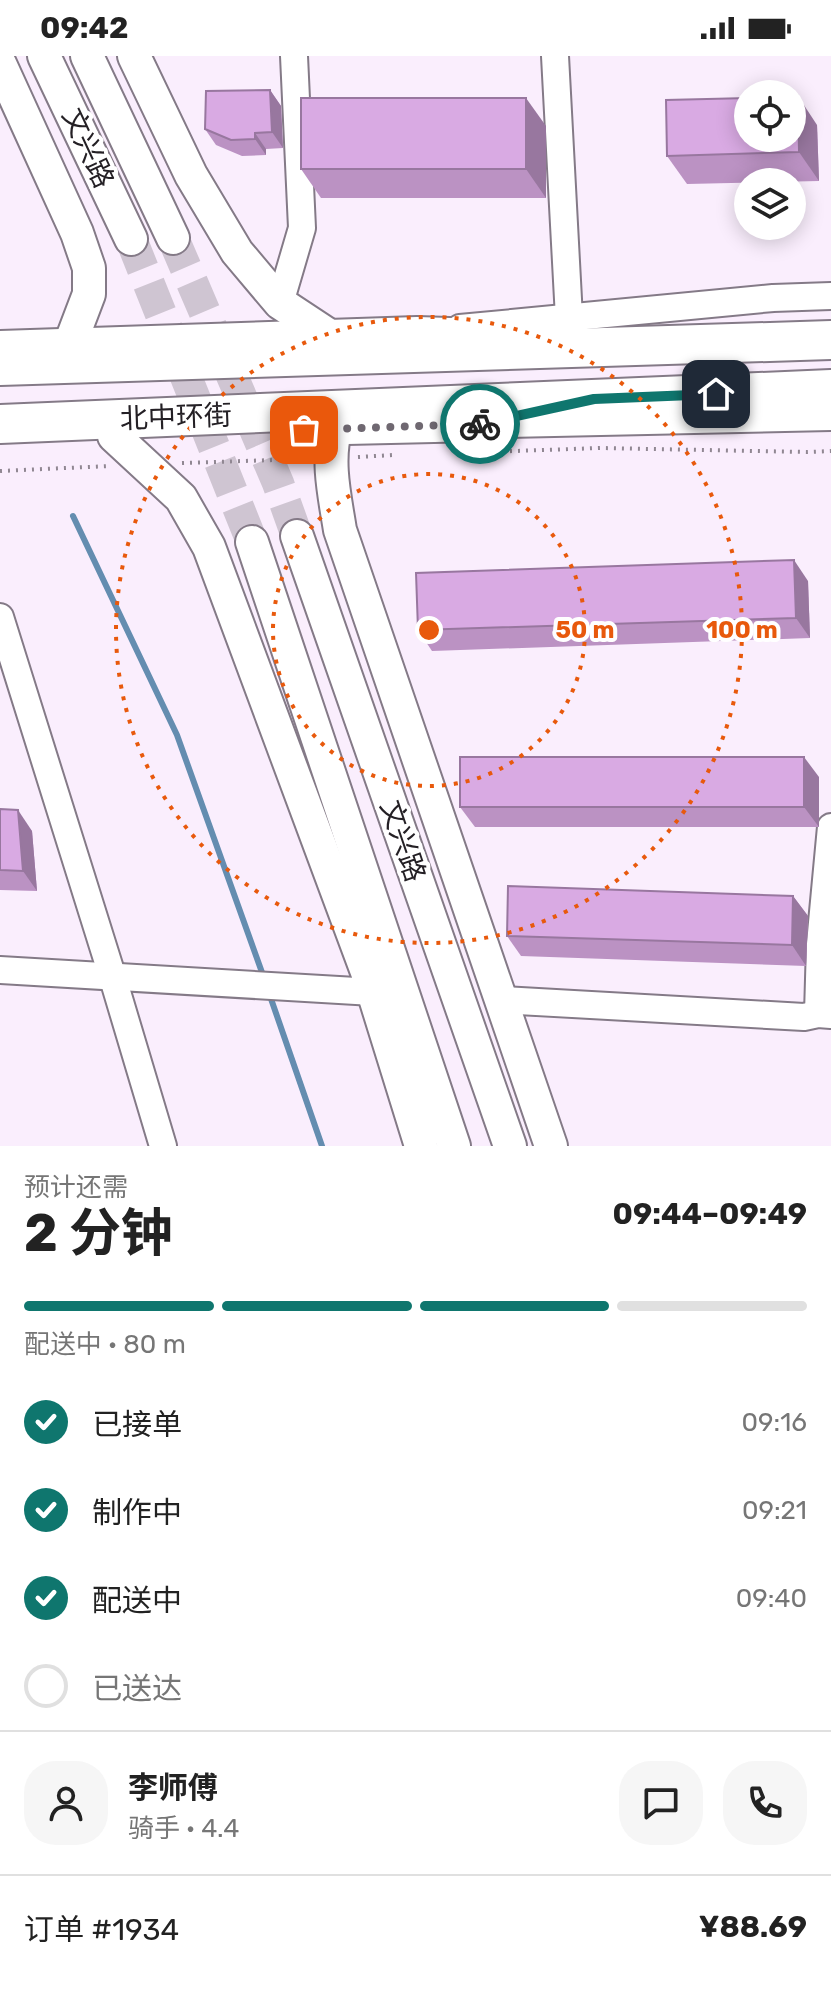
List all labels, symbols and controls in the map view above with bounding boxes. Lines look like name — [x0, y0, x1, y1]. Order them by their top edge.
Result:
text: 09:42 — [40, 10, 128, 46]
map controls — [734, 80, 806, 240]
button: locate — [734, 80, 806, 152]
street label: 文兴路 — [55, 103, 121, 193]
button: layers — [734, 168, 806, 240]
pin — [682, 360, 750, 428]
icon: home — [694, 372, 738, 416]
courier — [440, 384, 520, 464]
pin — [270, 396, 338, 464]
street label: 北中环街 — [119, 399, 233, 435]
icon: bike — [458, 402, 502, 446]
icon: bag — [282, 408, 326, 452]
centre of rings — [415, 616, 443, 644]
text: 50 m — [556, 616, 614, 644]
text: 100 m — [706, 616, 778, 644]
street label: 文兴路 — [374, 796, 432, 886]
text: 预计还需 — [24, 1172, 128, 1203]
text: 09:44–09:49 — [613, 1196, 807, 1232]
text: 2 分钟 — [24, 1202, 173, 1264]
text: 配送中 · 80 m — [24, 1329, 186, 1360]
icon: check — [24, 1400, 68, 1444]
text: 已接单 — [92, 1407, 182, 1443]
text: 09:16 — [742, 1407, 807, 1438]
icon: check — [24, 1488, 68, 1532]
text: 制作中 — [92, 1495, 182, 1531]
text: 09:21 — [742, 1495, 807, 1526]
icon: check — [24, 1576, 68, 1620]
text: 配送中 — [92, 1583, 182, 1619]
text: 09:40 — [736, 1583, 807, 1614]
text: 已送达 — [92, 1671, 182, 1707]
button: person — [24, 1761, 108, 1845]
button: chat — [619, 1761, 703, 1845]
button: phone — [723, 1761, 807, 1845]
text: 李师傅 — [128, 1770, 218, 1806]
text: 骑手 · 4.4 — [128, 1813, 239, 1844]
text: ¥88.69 — [699, 1909, 807, 1945]
text: 订单 #1934 — [24, 1912, 179, 1948]

